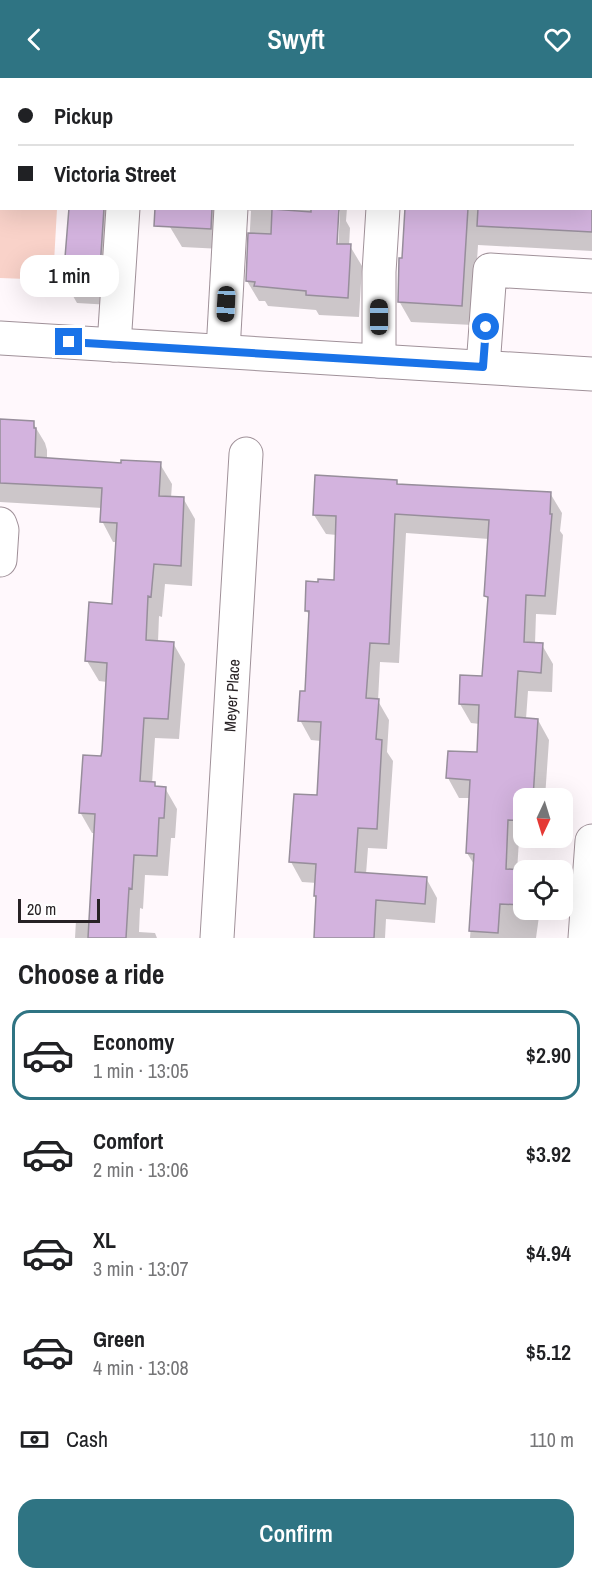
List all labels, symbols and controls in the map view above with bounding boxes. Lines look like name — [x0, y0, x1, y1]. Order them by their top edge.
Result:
text: Swyft — [267, 21, 325, 57]
icon: back — [18, 23, 51, 56]
icon: heart — [541, 23, 574, 56]
text: Pickup — [54, 101, 113, 131]
text: Victoria Street — [54, 159, 176, 189]
callout: 1 min — [20, 255, 118, 297]
text: 1 min — [48, 262, 91, 289]
car — [216, 286, 236, 322]
car — [370, 299, 388, 335]
route start — [472, 313, 499, 340]
route end — [55, 328, 82, 355]
street label: Meyer Place — [218, 658, 245, 733]
north arrow — [513, 788, 573, 848]
map controls — [513, 788, 573, 920]
button: locate — [513, 860, 573, 920]
scale bar — [18, 896, 100, 923]
text: 20 m — [27, 898, 56, 920]
text: Choose a ride — [18, 956, 164, 992]
text: Economy — [93, 1027, 174, 1057]
icon: car — [21, 1028, 75, 1082]
text: $2.90 — [526, 1040, 571, 1070]
text: 1 min · 13:05 — [93, 1057, 189, 1084]
text: Comfort — [93, 1126, 163, 1156]
icon: car — [21, 1127, 75, 1181]
text: $3.92 — [526, 1139, 571, 1169]
text: 2 min · 13:06 — [93, 1156, 189, 1183]
text: XL — [93, 1225, 116, 1255]
icon: car — [21, 1226, 75, 1280]
text: $4.94 — [526, 1238, 571, 1268]
text: 3 min · 13:07 — [93, 1255, 189, 1282]
text: Green — [93, 1324, 145, 1354]
icon: car — [21, 1325, 75, 1379]
text: $5.12 — [526, 1337, 571, 1367]
text: 4 min · 13:08 — [93, 1354, 189, 1381]
icon: cash — [18, 1423, 51, 1456]
text: Cash — [66, 1424, 108, 1454]
text: 110 m — [530, 1426, 574, 1453]
button: Confirm — [18, 1499, 574, 1568]

